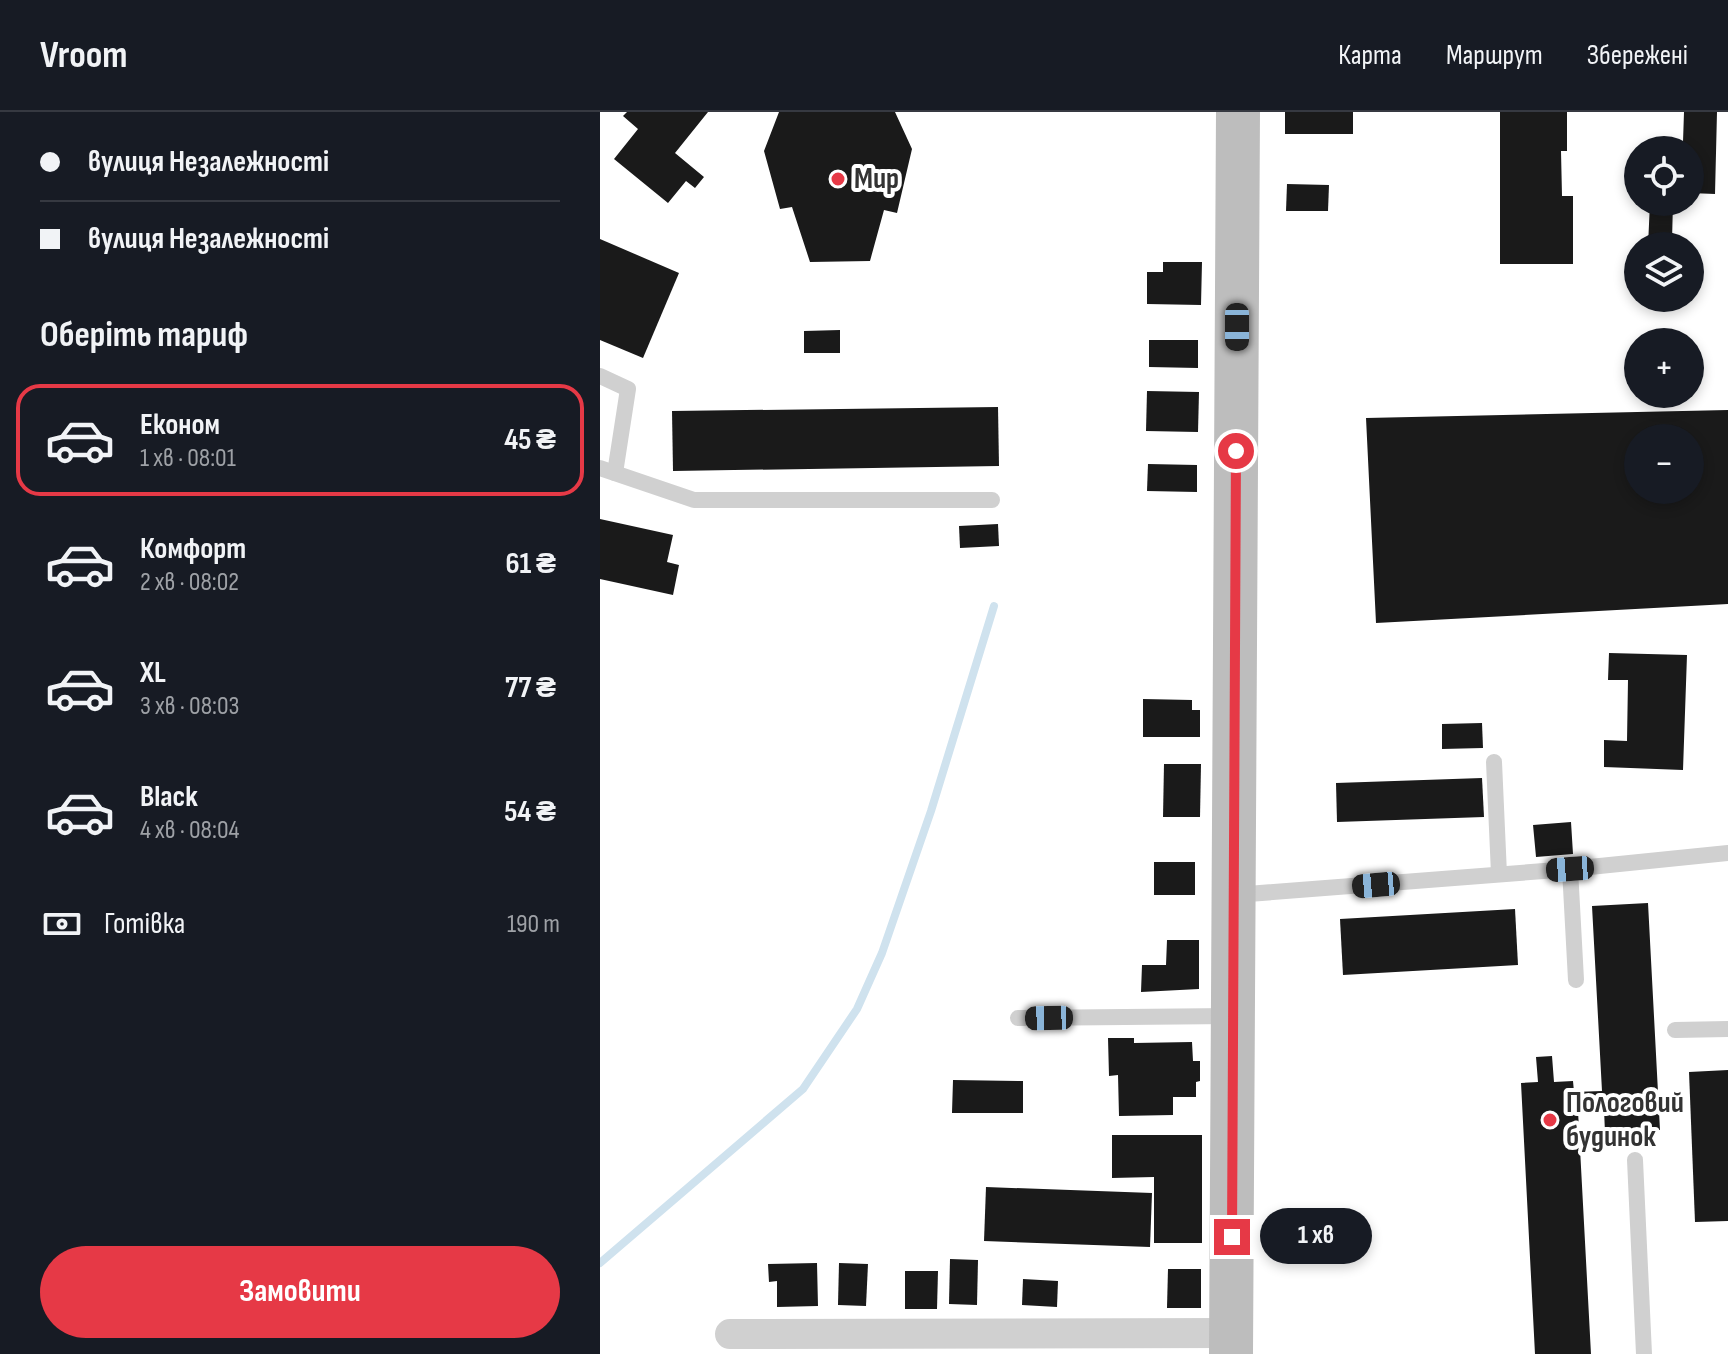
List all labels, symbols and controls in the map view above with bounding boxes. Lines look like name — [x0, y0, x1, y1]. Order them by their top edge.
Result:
text: Vroom — [40, 33, 127, 78]
text: Карта — [1338, 39, 1402, 72]
text: Маршрут — [1446, 39, 1543, 72]
text: Збережені — [1587, 39, 1688, 72]
map controls — [1624, 136, 1704, 504]
button: locate — [1624, 136, 1704, 216]
text: вулиця Незалежності — [88, 144, 329, 180]
place label: Мир — [854, 161, 899, 197]
marker: Мир — [829, 170, 847, 188]
text: вулиця Незалежності — [88, 221, 329, 257]
button: layers — [1624, 232, 1704, 312]
car — [1225, 303, 1249, 351]
text: Оберіть тариф — [40, 314, 248, 357]
button: + — [1624, 328, 1704, 408]
icon: car — [44, 404, 116, 476]
text: Економ — [140, 407, 220, 443]
text: 45 ₴ — [504, 422, 556, 458]
button: − — [1624, 424, 1704, 504]
route start — [1218, 433, 1254, 469]
text: 1 хв · 08:01 — [140, 443, 236, 474]
icon: car — [44, 528, 116, 600]
text: Комфорт — [140, 531, 246, 567]
text: 61 ₴ — [505, 546, 556, 582]
text: 2 хв · 08:02 — [140, 567, 239, 598]
icon: car — [44, 652, 116, 724]
text: XL — [140, 655, 166, 691]
text: 77 ₴ — [505, 670, 556, 706]
text: 3 хв · 08:03 — [140, 691, 239, 722]
icon: car — [44, 776, 116, 848]
text: Black — [140, 779, 198, 815]
text: 54 ₴ — [504, 794, 556, 830]
text: 4 хв · 08:04 — [140, 815, 239, 846]
car — [1545, 855, 1595, 883]
car — [1351, 871, 1401, 899]
icon: cash — [40, 902, 84, 946]
text: Готівка — [104, 906, 185, 942]
text: 190 m — [507, 909, 560, 940]
car — [1025, 1006, 1073, 1030]
place label: Пологовий будинок — [1566, 1085, 1684, 1155]
marker: Пологовий будинок — [1541, 1111, 1559, 1129]
callout: 1 хв — [1260, 1209, 1372, 1265]
route end — [1214, 1219, 1250, 1255]
text: 1 хв — [1298, 1220, 1334, 1251]
button: Замовити — [40, 1246, 560, 1338]

